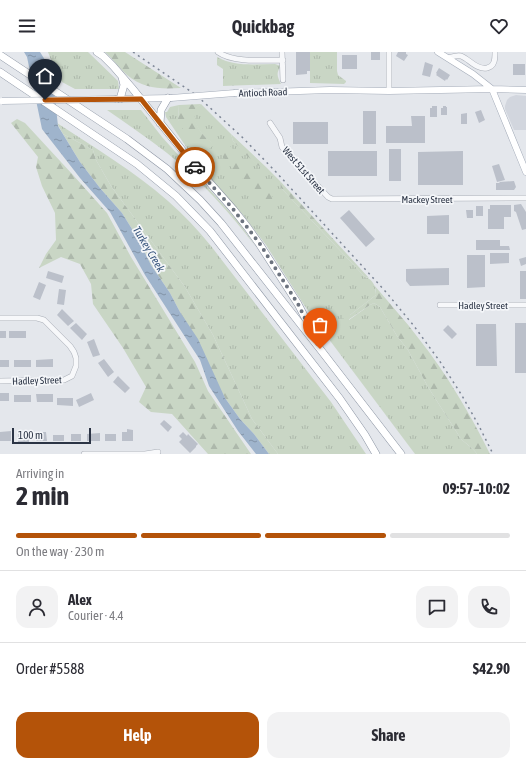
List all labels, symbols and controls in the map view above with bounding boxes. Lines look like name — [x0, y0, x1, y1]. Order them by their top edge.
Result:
icon: menu — [16, 15, 38, 37]
icon: heart — [488, 15, 510, 37]
text: Quickbag — [232, 16, 294, 37]
pin — [28, 59, 62, 100]
icon: home — [34, 65, 56, 87]
street label: Antioch Road — [239, 86, 288, 99]
street label: West 51st Street — [280, 145, 327, 196]
courier — [175, 147, 215, 187]
icon: car — [184, 156, 206, 178]
street label: Mackey Street — [401, 194, 453, 205]
water label: Turkey Creek — [131, 224, 167, 274]
street label: Hadley Street — [458, 300, 508, 311]
pin — [303, 308, 337, 349]
icon: bag — [309, 314, 331, 336]
street label: Hadley Street — [12, 374, 62, 387]
scale bar — [12, 426, 91, 445]
text: 100 m — [18, 429, 43, 441]
text: Arriving in — [16, 466, 64, 481]
text: 09:57–10:02 — [442, 480, 510, 497]
text: 2 min — [16, 481, 69, 511]
text: On the way · 230 m — [16, 544, 104, 559]
button: person — [16, 586, 58, 628]
button: chat — [416, 586, 458, 628]
button: phone — [468, 586, 510, 628]
text: Alex — [68, 591, 92, 608]
text: Courier · 4.4 — [68, 608, 124, 623]
text: Order #5588 — [16, 660, 84, 677]
text: $42.90 — [473, 660, 510, 677]
button: Help — [16, 712, 259, 758]
button: Share — [267, 712, 510, 758]

